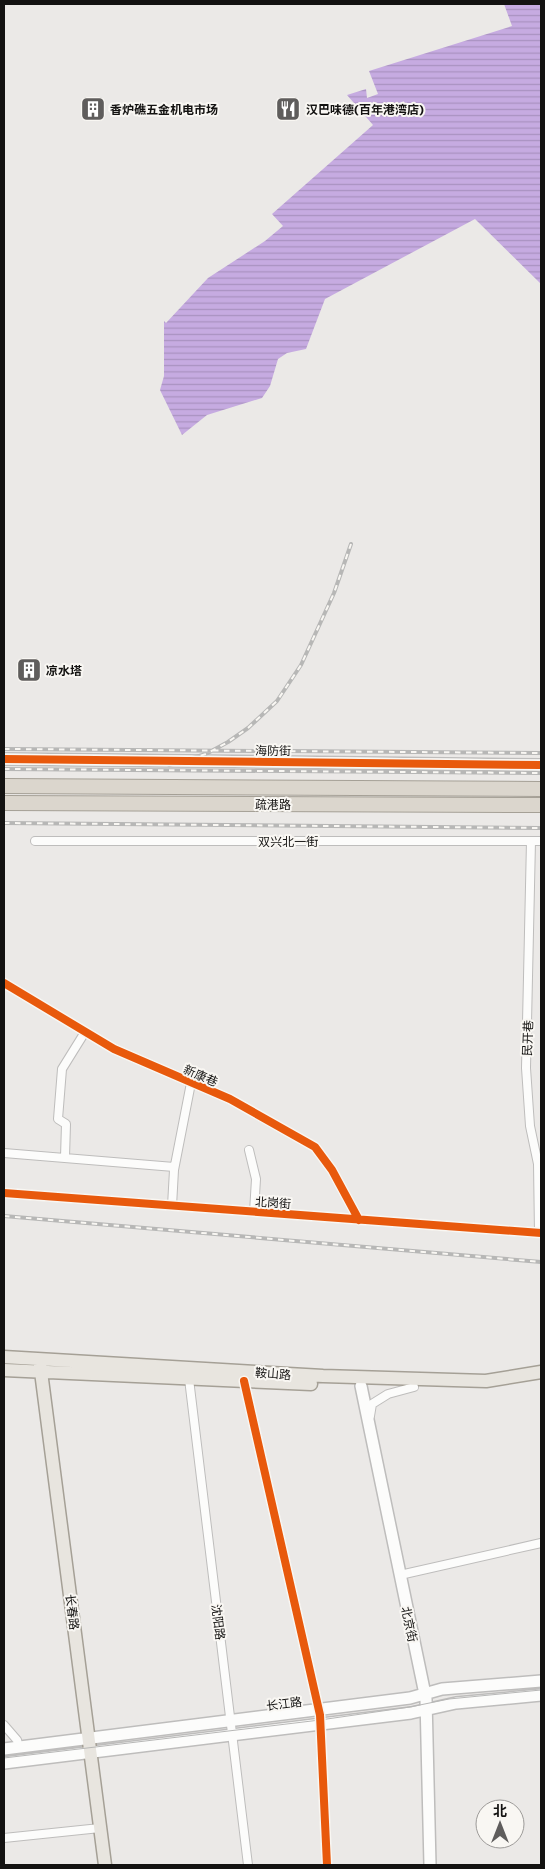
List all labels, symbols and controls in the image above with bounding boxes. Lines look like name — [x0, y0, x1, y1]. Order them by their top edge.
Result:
building icon: 香炉礁五金机电市场 — [80, 96, 106, 122]
restaurant icon: 汉巴味德(百年港湾店) — [275, 96, 301, 122]
place label: 香炉礁五金机电市场 — [110, 102, 218, 116]
place label: 汉巴味德(百年港湾店) — [306, 102, 424, 116]
building icon: 凉水塔 — [16, 657, 42, 683]
place label: 凉水塔 — [46, 663, 82, 677]
street label: 海防街 — [255, 743, 291, 757]
street label: 疏港路 — [255, 797, 291, 811]
street label: 双兴北一街 — [258, 834, 318, 848]
street label: 民开巷 — [519, 1020, 535, 1056]
street label: 新康巷 — [182, 1062, 220, 1088]
street label: 北岗街 — [255, 1194, 291, 1210]
street label: 鞍山路 — [255, 1365, 291, 1381]
street label: 长春路 — [64, 1593, 82, 1631]
street label: 沈阳路 — [210, 1603, 228, 1641]
street label: 北京街 — [399, 1605, 421, 1643]
street label: 长江路 — [265, 1694, 303, 1712]
north arrow — [475, 1799, 525, 1849]
text: 北 — [493, 1802, 507, 1819]

